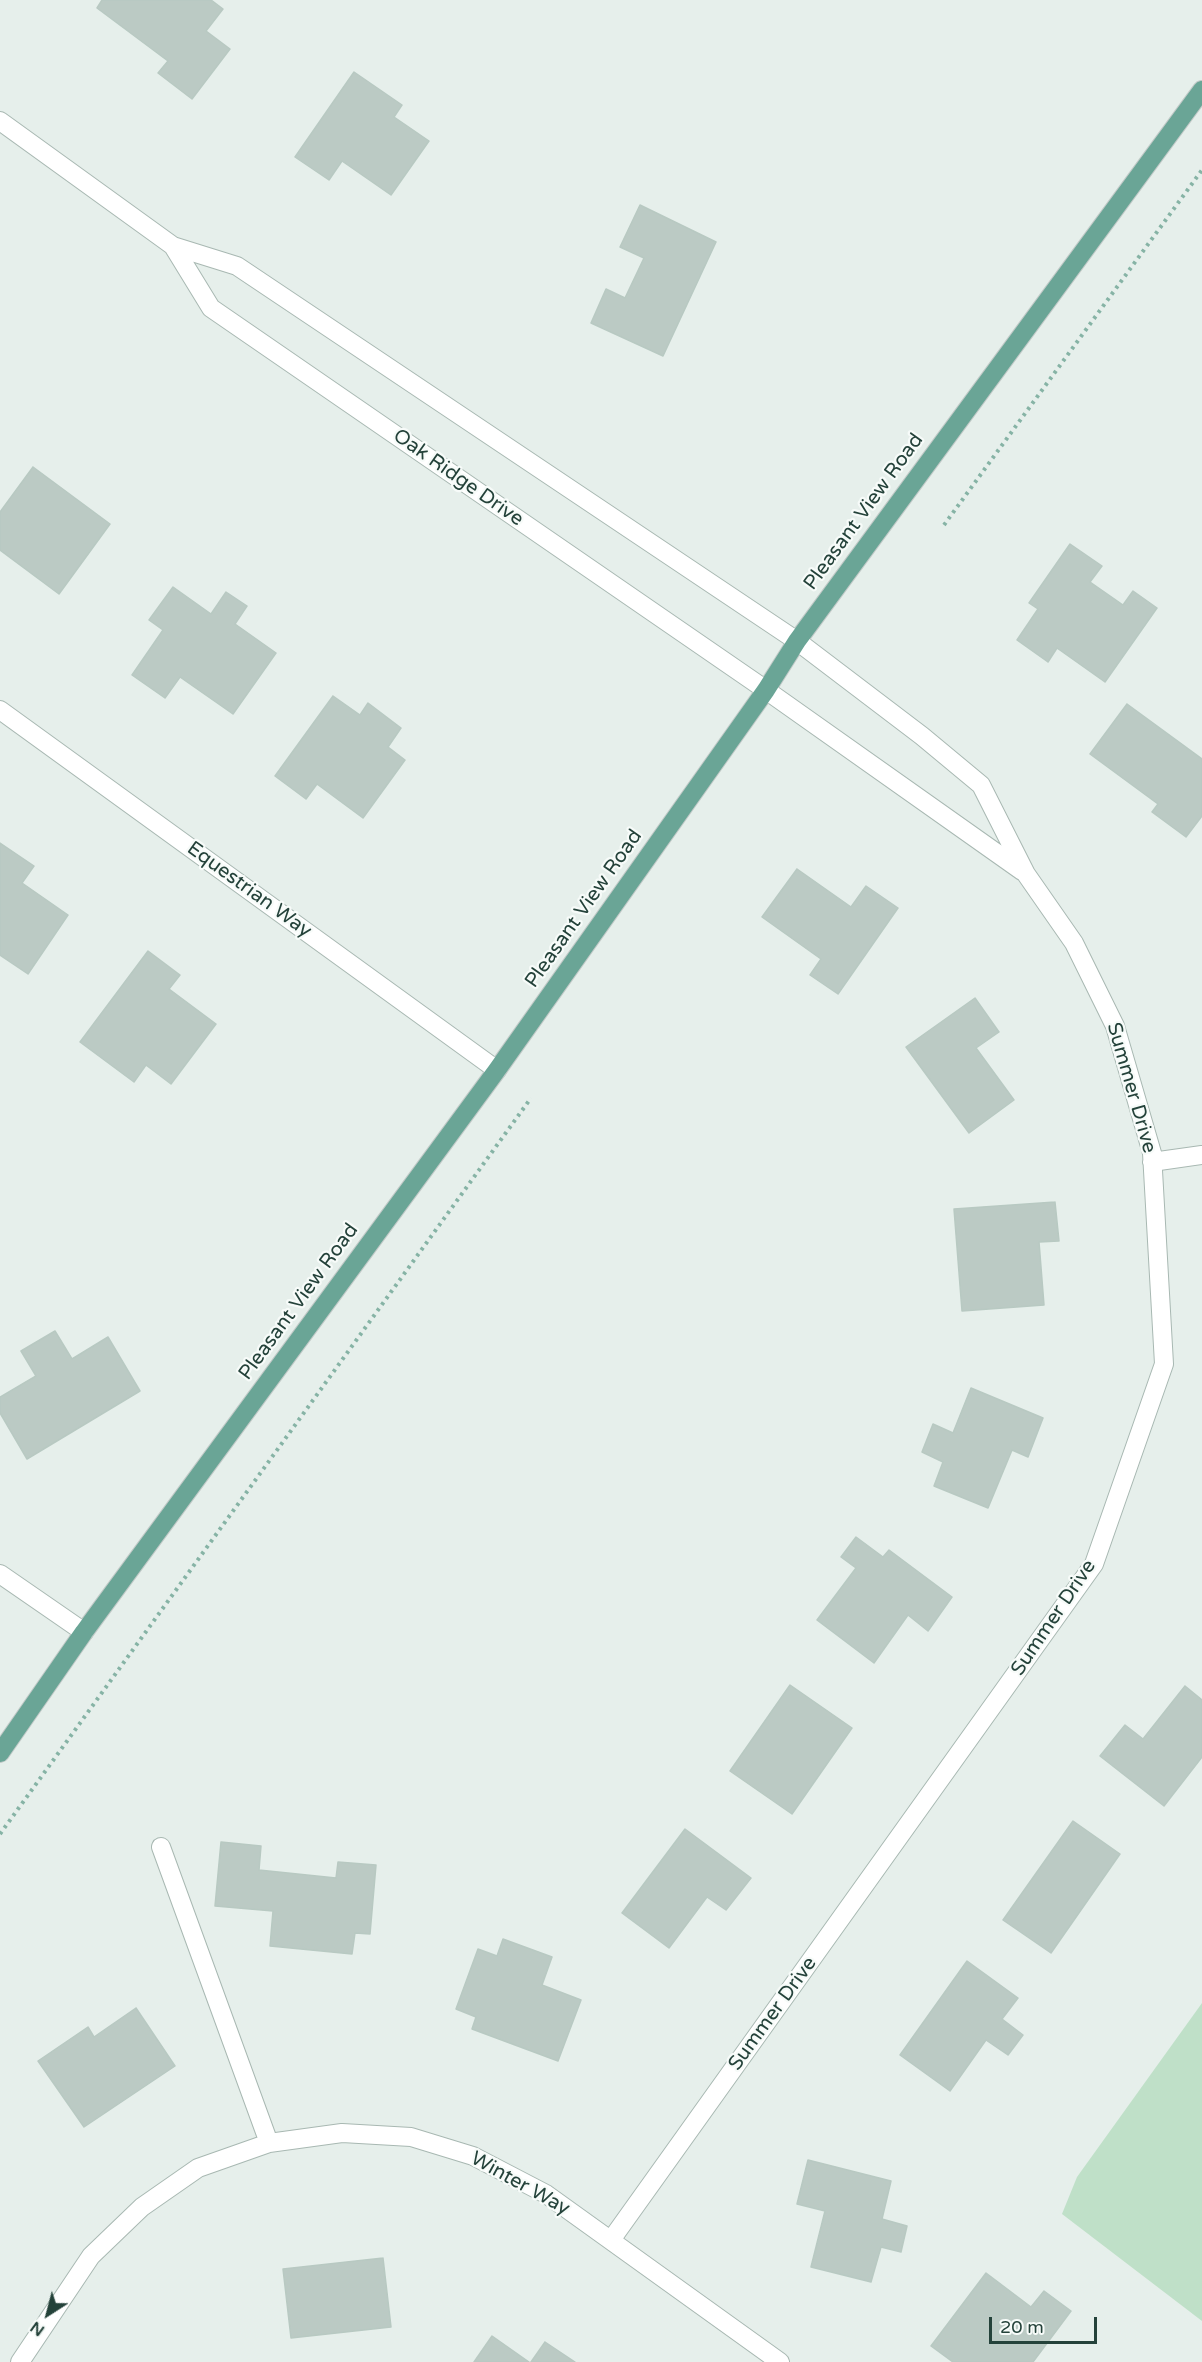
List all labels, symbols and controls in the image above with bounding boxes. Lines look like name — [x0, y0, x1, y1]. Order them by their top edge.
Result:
street label: Oak Ridge Drive — [388, 424, 528, 532]
street label: Pleasant View Road — [799, 429, 929, 595]
street label: Pleasant View Road — [520, 825, 648, 993]
street label: Equestrian Way — [182, 837, 316, 943]
street label: Summer Drive — [1101, 1020, 1161, 1156]
street label: Pleasant View Road — [234, 1219, 364, 1385]
street label: Summer Drive — [1006, 1556, 1102, 1680]
street label: Summer Drive — [724, 1953, 822, 2075]
street label: Winter Way — [466, 2147, 574, 2221]
north arrow — [18, 2284, 78, 2344]
scale bar — [992, 2305, 1100, 2343]
text: 20 m — [1000, 2316, 1044, 2338]
text: N — [26, 2317, 49, 2340]

